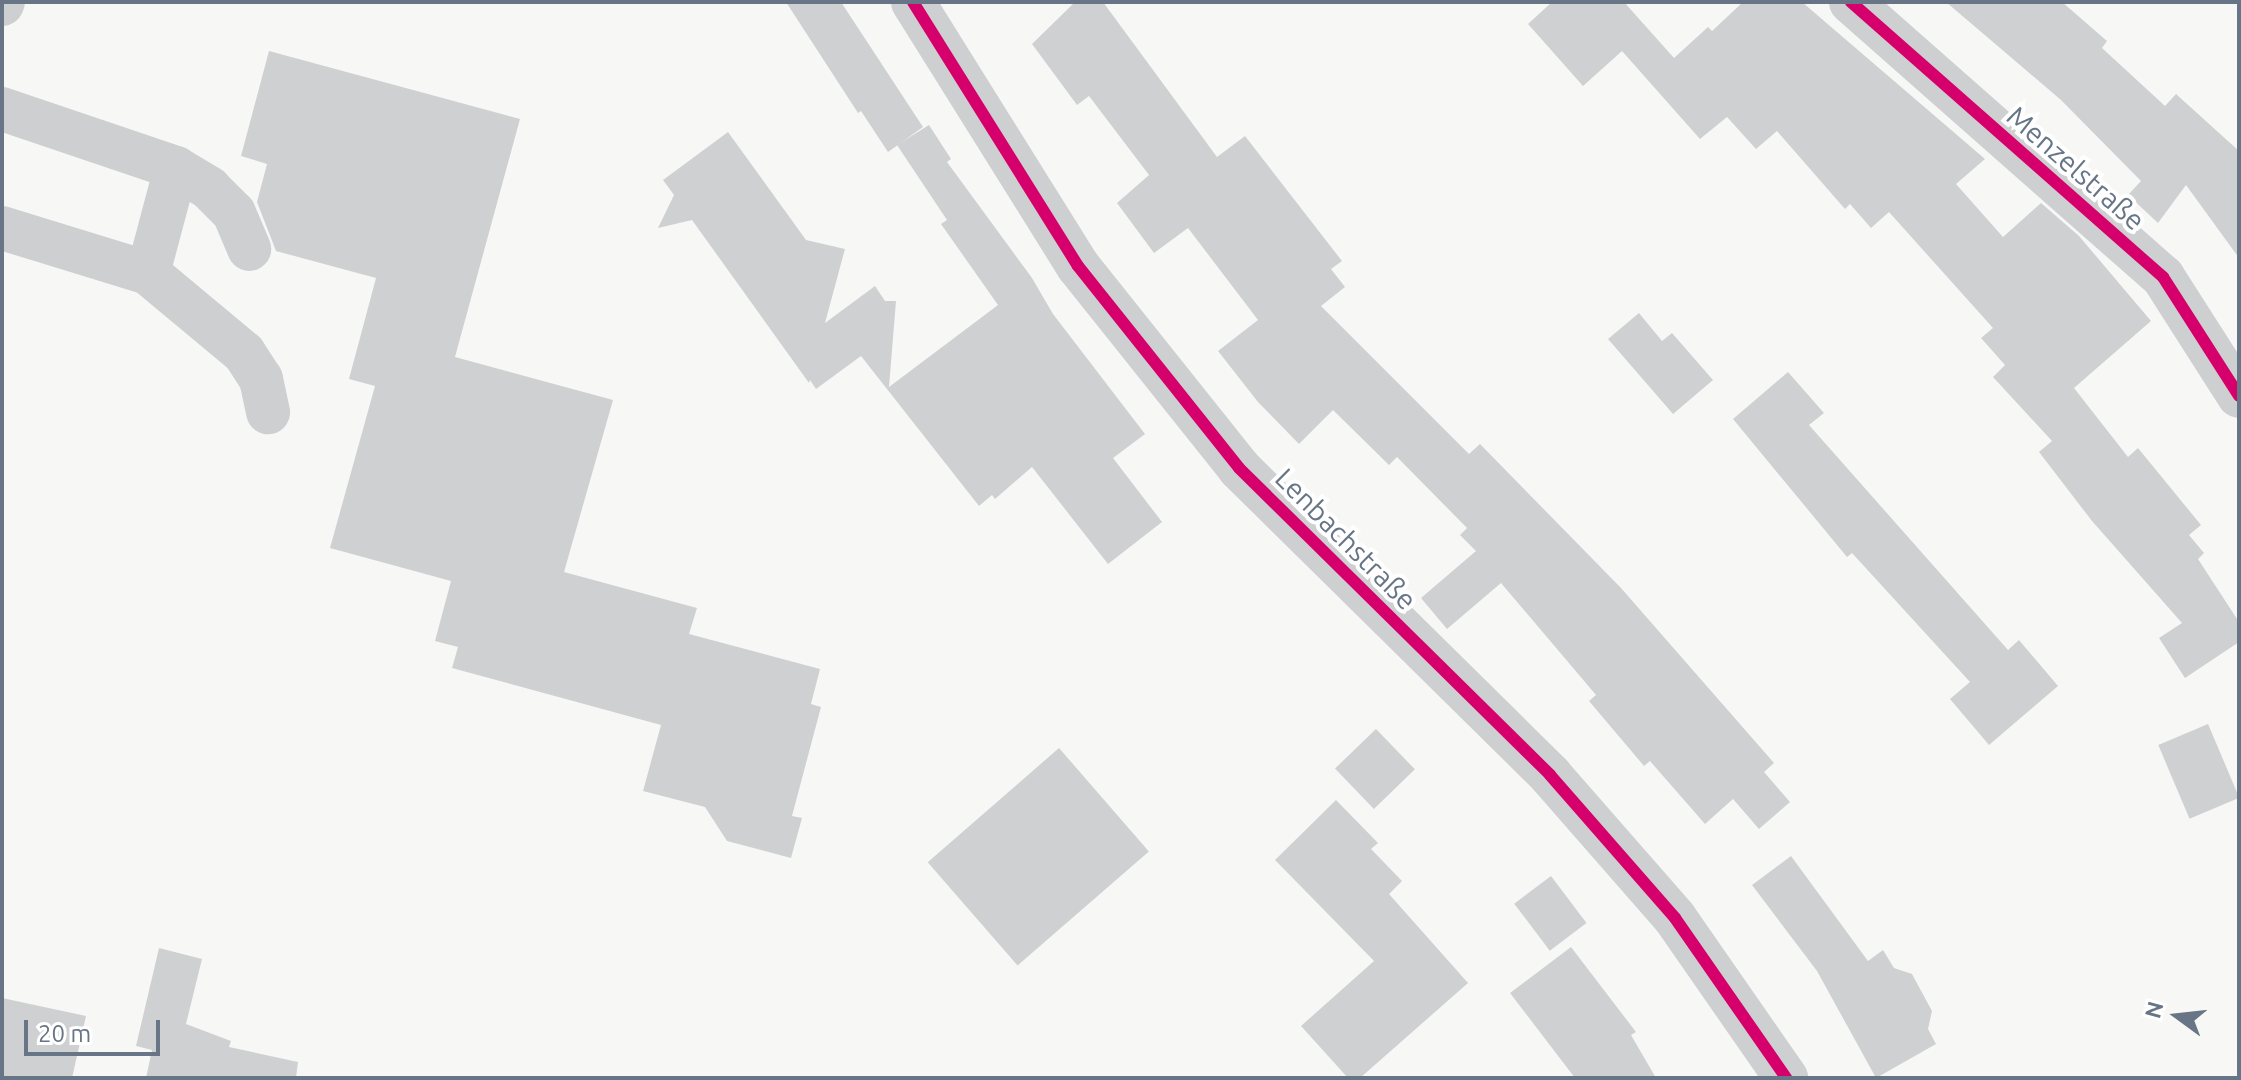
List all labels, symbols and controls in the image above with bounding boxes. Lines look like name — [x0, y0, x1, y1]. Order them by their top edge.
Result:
street label: Menzelstraße — [2000, 99, 2152, 237]
street label: Lenbachstraße — [1268, 461, 1424, 617]
north arrow — [2137, 976, 2217, 1056]
text: N — [2139, 999, 2168, 1021]
scale bar — [28, 1004, 164, 1054]
text: 20 m — [38, 1020, 91, 1047]

